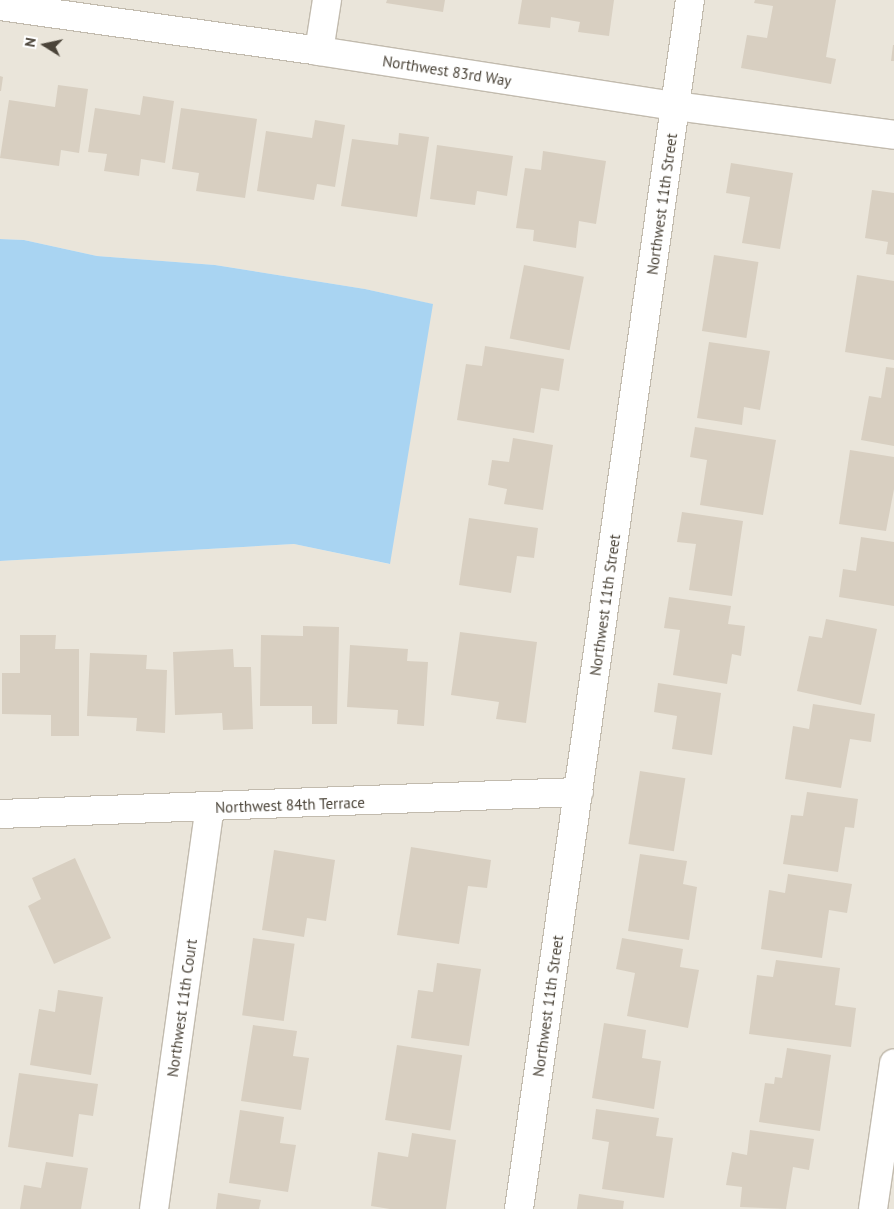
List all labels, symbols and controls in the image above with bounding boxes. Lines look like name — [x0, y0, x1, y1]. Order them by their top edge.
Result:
north arrow — [20, 20, 70, 70]
text: N — [21, 36, 40, 48]
street label: Northwest 83rd Way — [381, 52, 513, 90]
street label: Northwest 11th Street — [643, 132, 681, 276]
street label: Northwest 11th Street — [586, 533, 624, 677]
street label: Northwest 84th Terrace — [215, 793, 365, 817]
street label: Northwest 11th Street — [529, 934, 567, 1078]
street label: Northwest 11th Court — [163, 938, 201, 1078]

